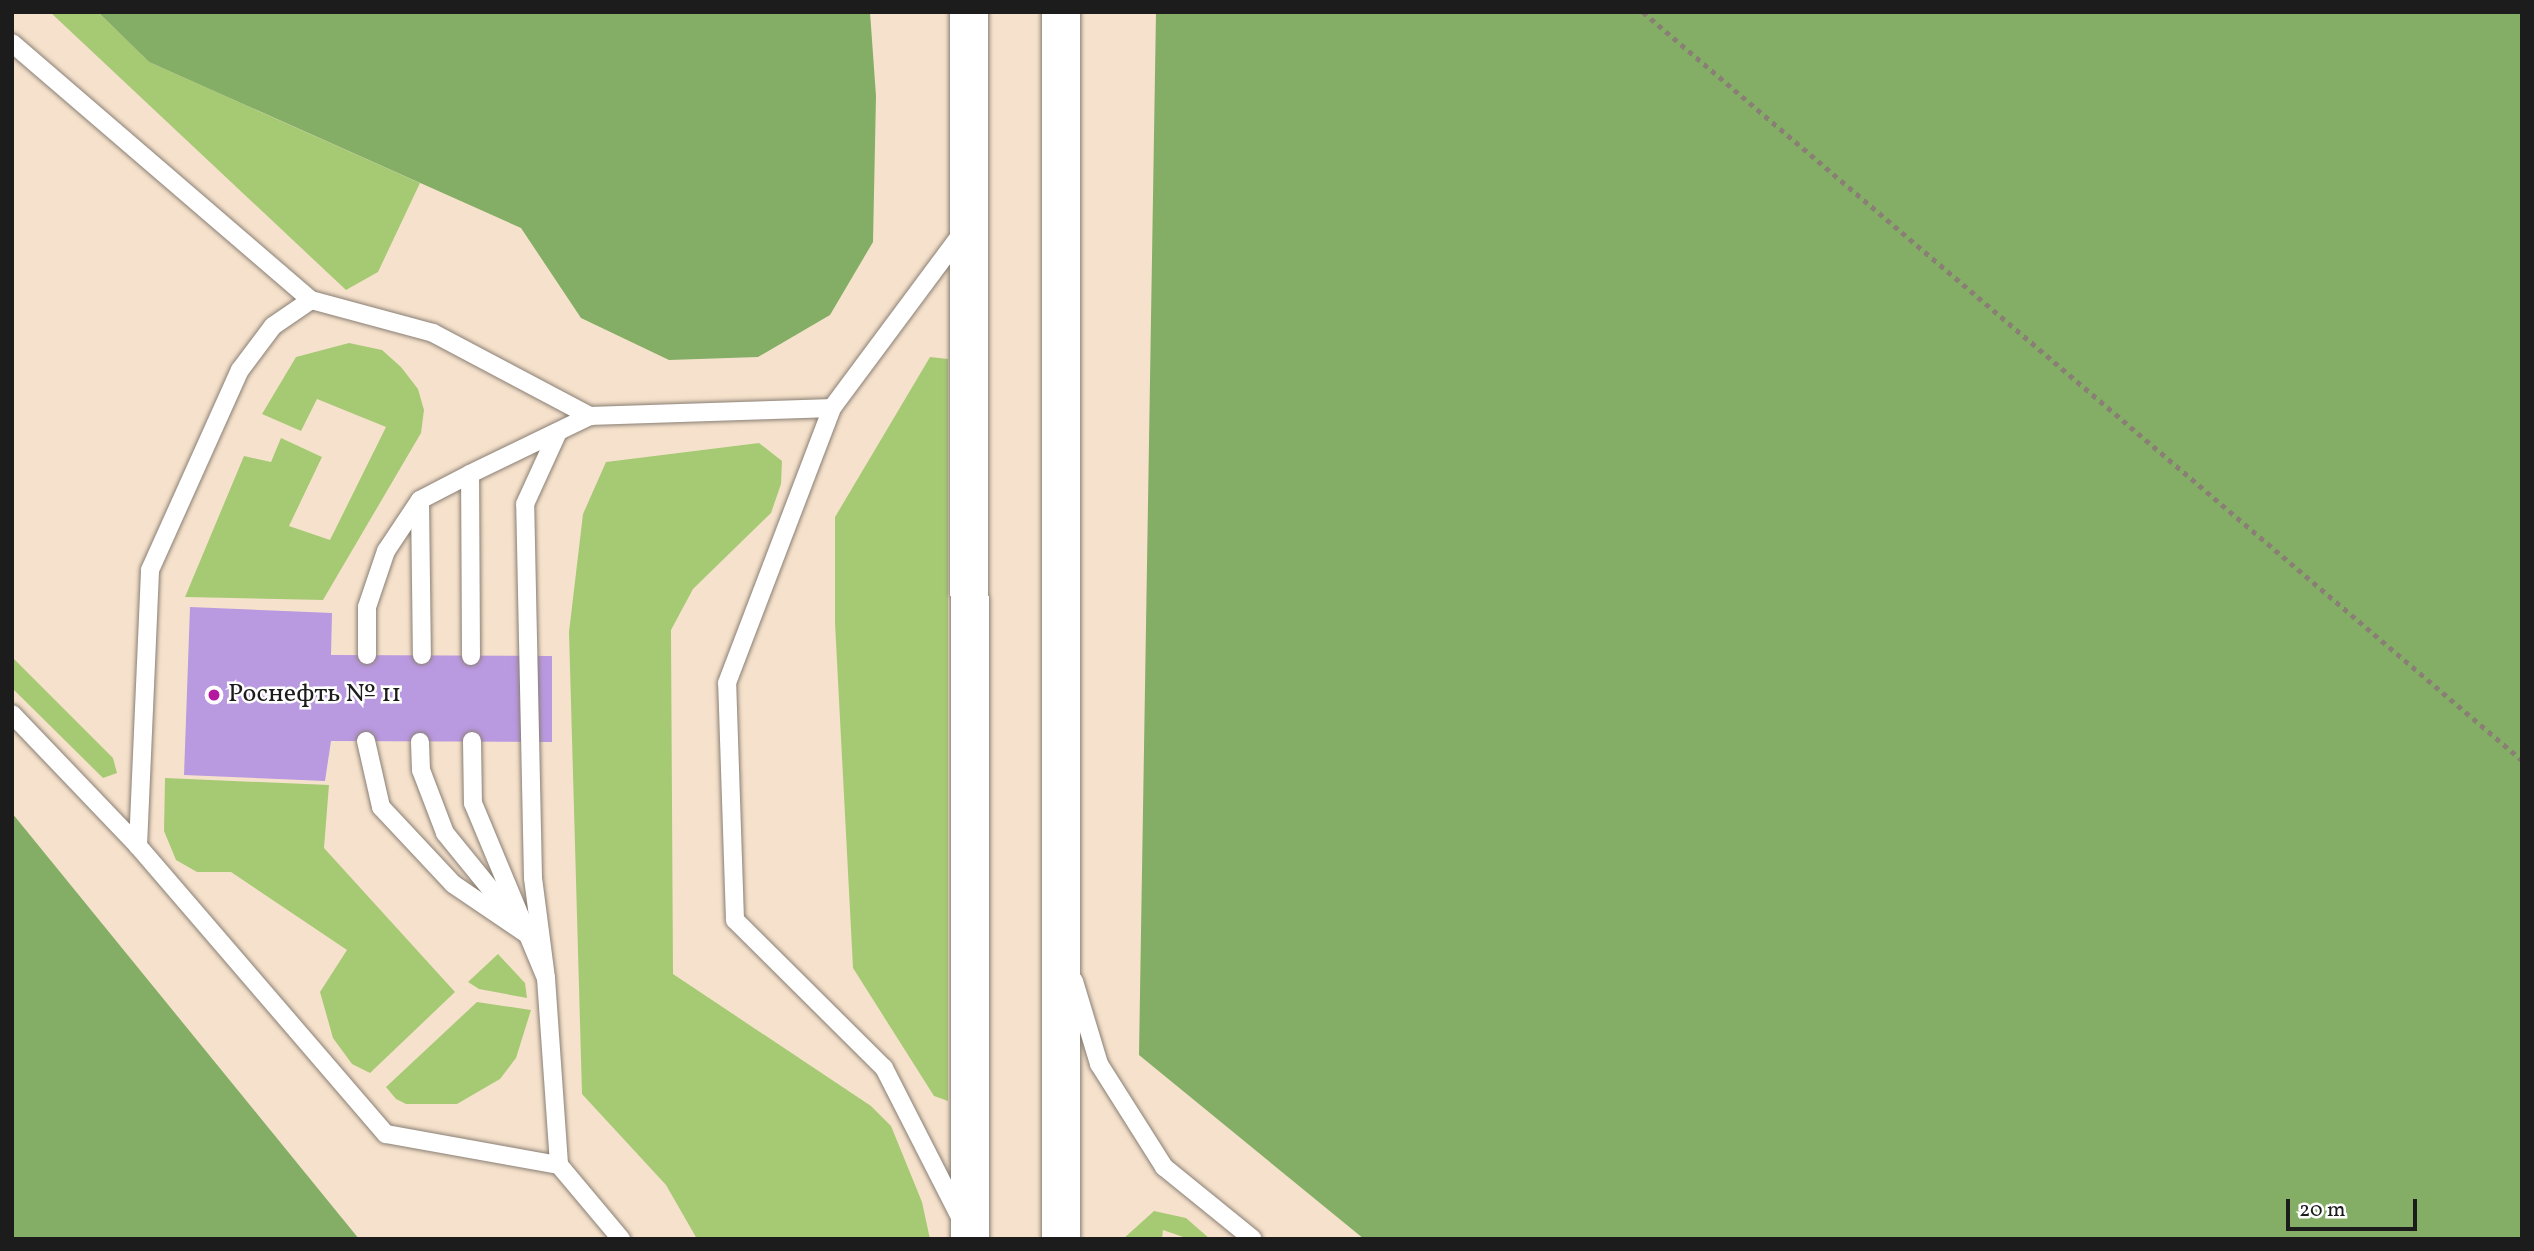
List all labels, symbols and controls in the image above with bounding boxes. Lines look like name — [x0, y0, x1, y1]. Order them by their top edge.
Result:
place label: Роснефть № 11 — [228, 679, 401, 711]
marker: Роснефть № 11 — [206, 687, 222, 703]
scale bar — [2289, 1184, 2420, 1228]
text: 20 m — [2299, 1196, 2345, 1225]

